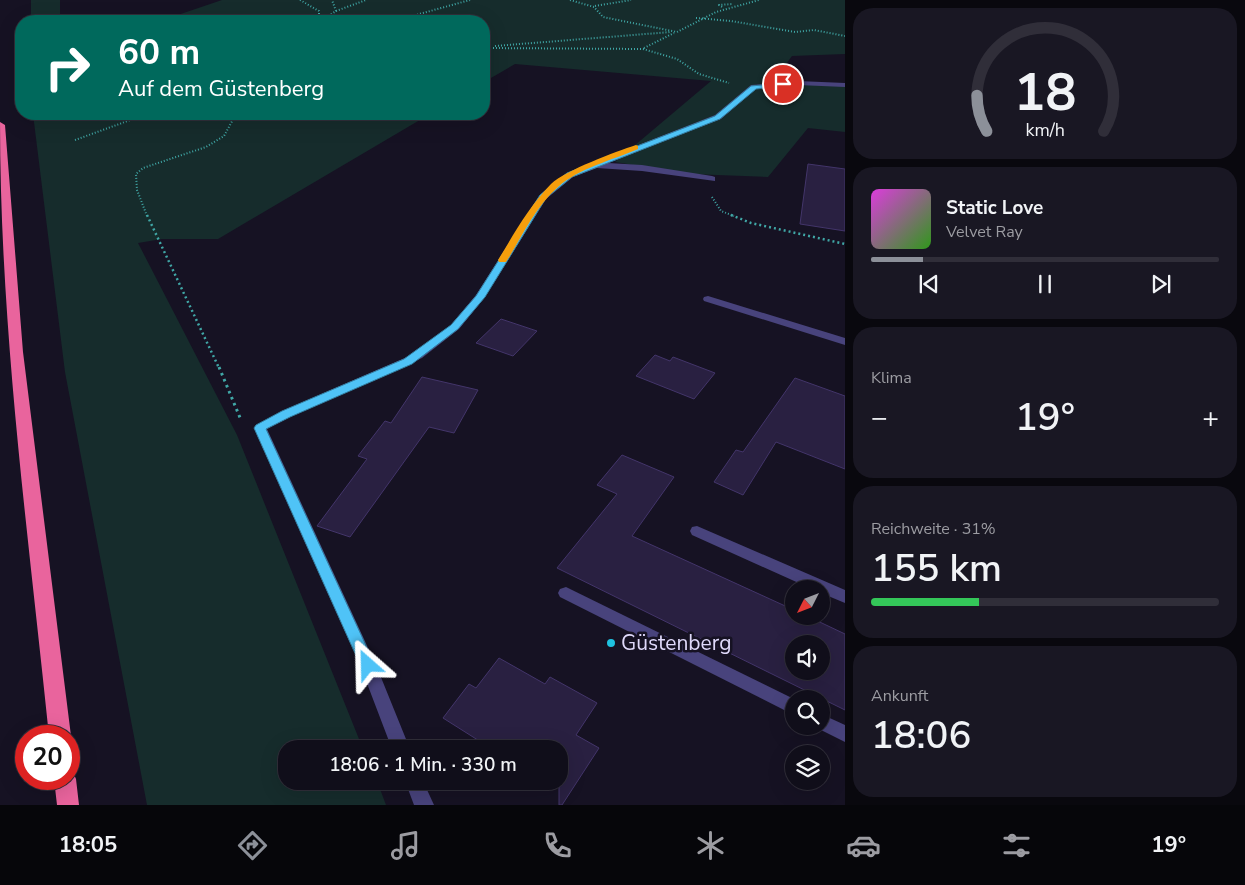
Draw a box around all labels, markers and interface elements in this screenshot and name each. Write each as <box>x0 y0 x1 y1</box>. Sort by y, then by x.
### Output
text: 60 m <box>118 29 200 76</box>
icon: right <box>35 35 100 100</box>
text: 18 <box>1014 57 1076 128</box>
pin <box>762 63 804 105</box>
icon: arrive <box>769 70 797 98</box>
text: Auf dem Güstenberg <box>118 74 324 104</box>
text: km/h <box>1025 118 1065 142</box>
text: Static Love <box>946 195 1043 221</box>
text: Velvet Ray <box>946 221 1023 243</box>
icon: previous <box>915 270 943 298</box>
icon: pause <box>1031 270 1059 298</box>
icon: next <box>1147 270 1175 298</box>
text: Klima <box>871 367 912 389</box>
text: 19° <box>1015 392 1075 443</box>
text: − <box>871 399 888 437</box>
text: + <box>1202 399 1219 437</box>
text: Reichweite · 31% <box>871 518 996 540</box>
text: 155 km <box>871 543 1002 594</box>
north arrow <box>785 580 830 625</box>
map controls <box>785 580 830 790</box>
place label: Güstenberg <box>621 629 731 657</box>
button: sound <box>785 635 830 680</box>
marker: Güstenberg <box>605 637 617 649</box>
position arrow <box>341 638 393 690</box>
text: Ankunft <box>871 685 928 707</box>
button: search <box>785 690 830 735</box>
text: 18:06 <box>871 710 971 761</box>
speed limit sign: 20 <box>15 725 80 790</box>
button: layers <box>785 745 830 790</box>
text: 18:06 · 1 Min. · 330 m <box>329 752 517 778</box>
icon: directions <box>235 828 270 863</box>
icon: music <box>388 828 423 863</box>
icon: phone <box>540 828 575 863</box>
icon: climate <box>693 828 728 863</box>
icon: car <box>846 828 881 863</box>
icon: filters <box>999 828 1034 863</box>
text: 18:05 <box>59 830 117 860</box>
text: 19° <box>1151 830 1186 860</box>

